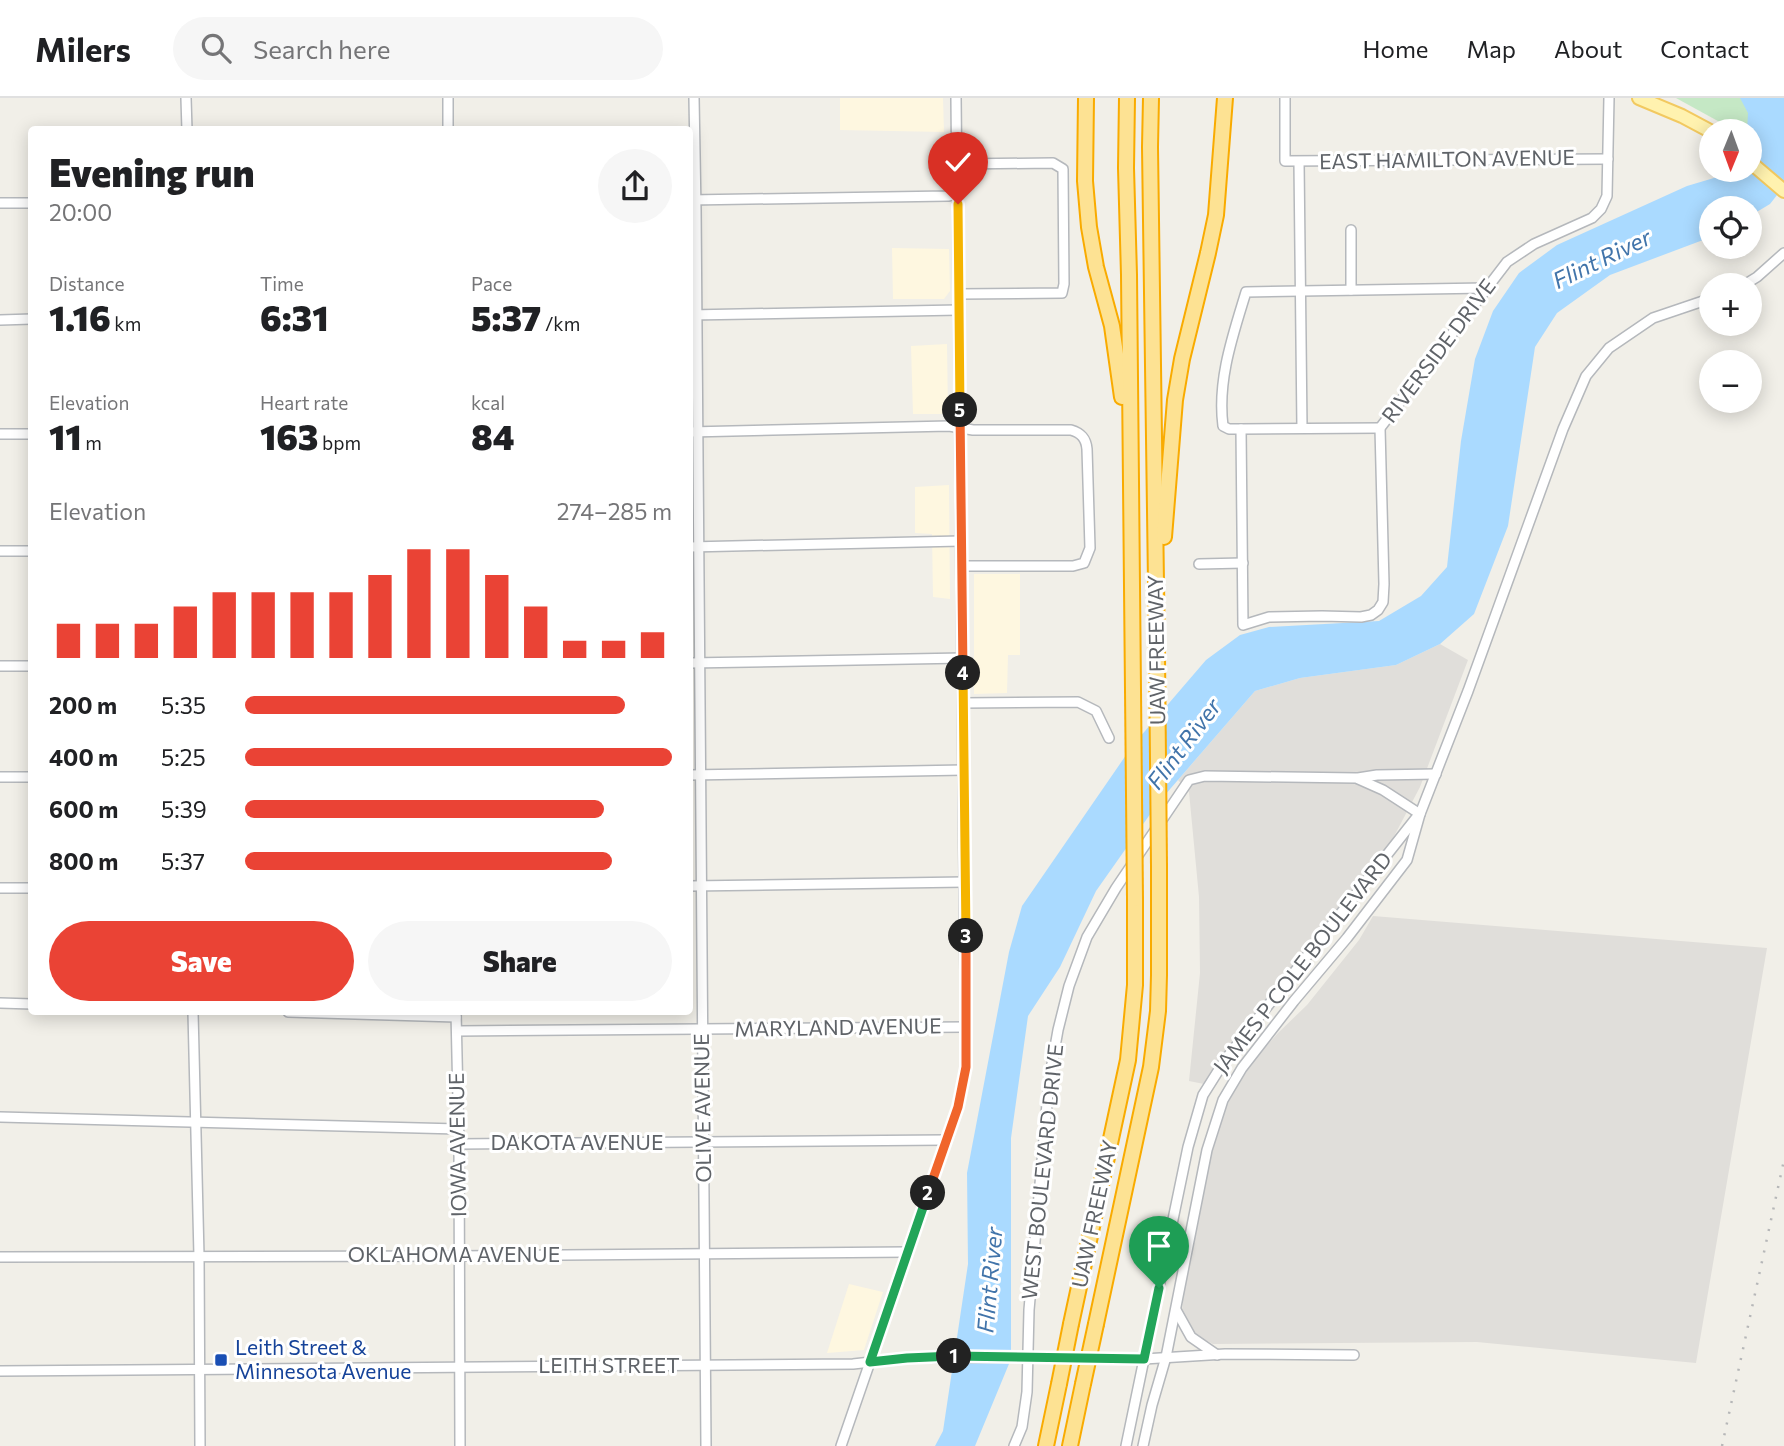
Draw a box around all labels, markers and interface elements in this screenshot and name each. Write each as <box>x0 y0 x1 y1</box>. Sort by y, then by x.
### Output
search box <box>173 17 663 80</box>
text: Milers <box>35 28 131 69</box>
icon: search <box>197 29 235 67</box>
text: Search here <box>253 33 390 64</box>
text: Home <box>1363 34 1429 63</box>
text: Map <box>1467 34 1516 63</box>
text: About <box>1554 34 1622 63</box>
text: Contact <box>1660 34 1749 63</box>
north arrow <box>1699 119 1762 182</box>
map controls <box>1699 119 1762 413</box>
pin <box>928 132 988 204</box>
icon: check <box>939 143 977 181</box>
street label: EAST HAMILTON AVENUE <box>1319 144 1575 173</box>
text: Evening run <box>49 148 255 195</box>
button: share <box>598 149 672 223</box>
button: locate <box>1699 196 1762 259</box>
text: 20:00 <box>49 198 112 226</box>
water label: Flint River <box>1548 222 1656 294</box>
text: Distance <box>49 272 125 295</box>
text: Time <box>260 272 304 295</box>
text: Pace <box>471 272 512 295</box>
street label: RIVERSIDE DRIVE <box>1376 273 1500 427</box>
button: + <box>1699 273 1762 336</box>
text: 1.16 <box>49 295 111 338</box>
text: 6:31 <box>260 295 329 338</box>
text: 5:37 <box>471 295 541 338</box>
text: km <box>111 312 141 335</box>
text: /km <box>541 312 580 335</box>
button: − <box>1699 350 1762 413</box>
text: Elevation <box>49 391 129 414</box>
text: Heart rate <box>260 391 348 414</box>
text: kcal <box>471 391 505 414</box>
pin: 5 <box>942 392 978 428</box>
text: 5 <box>954 398 965 421</box>
text: 11 <box>49 414 82 457</box>
text: 163 <box>260 414 318 457</box>
text: 84 <box>471 414 515 457</box>
text: m <box>82 431 102 454</box>
text: bpm <box>318 431 361 454</box>
text: Elevation <box>49 497 146 525</box>
text: 274–285 m <box>557 497 672 525</box>
street label: UAW FREEWAY <box>1142 574 1169 725</box>
pin: 4 <box>946 656 981 690</box>
text: 4 <box>957 661 968 684</box>
text: 200 m <box>49 691 117 719</box>
text: 5:35 <box>161 691 206 719</box>
water label: Flint River <box>1140 692 1227 794</box>
text: 400 m <box>49 743 118 771</box>
text: 5:25 <box>161 743 206 771</box>
text: 600 m <box>49 795 118 823</box>
text: 5:39 <box>161 795 207 823</box>
street label: JAMES P COLE BOULEVARD <box>1208 846 1396 1078</box>
text: 800 m <box>49 847 118 875</box>
text: 5:37 <box>161 847 205 875</box>
pin: 3 <box>948 918 984 954</box>
button: Save <box>49 921 354 1001</box>
button: Share <box>368 921 672 1001</box>
text: 3 <box>960 924 971 947</box>
street label: MARYLAND AVENUE <box>734 1012 942 1041</box>
street label: OLIVE AVENUE <box>688 1033 715 1183</box>
street label: WEST BOULEVARD DRIVE <box>1016 1043 1067 1301</box>
street label: IOWA AVENUE <box>443 1073 470 1217</box>
street label: DAKOTA AVENUE <box>491 1129 663 1154</box>
street label: UAW FREEWAY <box>1066 1137 1121 1290</box>
pin: 2 <box>911 1176 946 1210</box>
text: 2 <box>922 1181 933 1204</box>
pin <box>1129 1216 1189 1288</box>
water label: Flint River <box>970 1225 1008 1334</box>
icon: arrive <box>1140 1227 1178 1265</box>
street label: OKLAHOMA AVENUE <box>348 1241 560 1266</box>
place label: Leith Street & Minnesota Avenue <box>235 1334 411 1383</box>
pin: 1 <box>936 1338 972 1374</box>
text: 1 <box>949 1344 958 1367</box>
marker: Leith Street & Minnesota Avenue <box>213 1352 229 1368</box>
street label: LEITH STREET <box>538 1352 680 1377</box>

